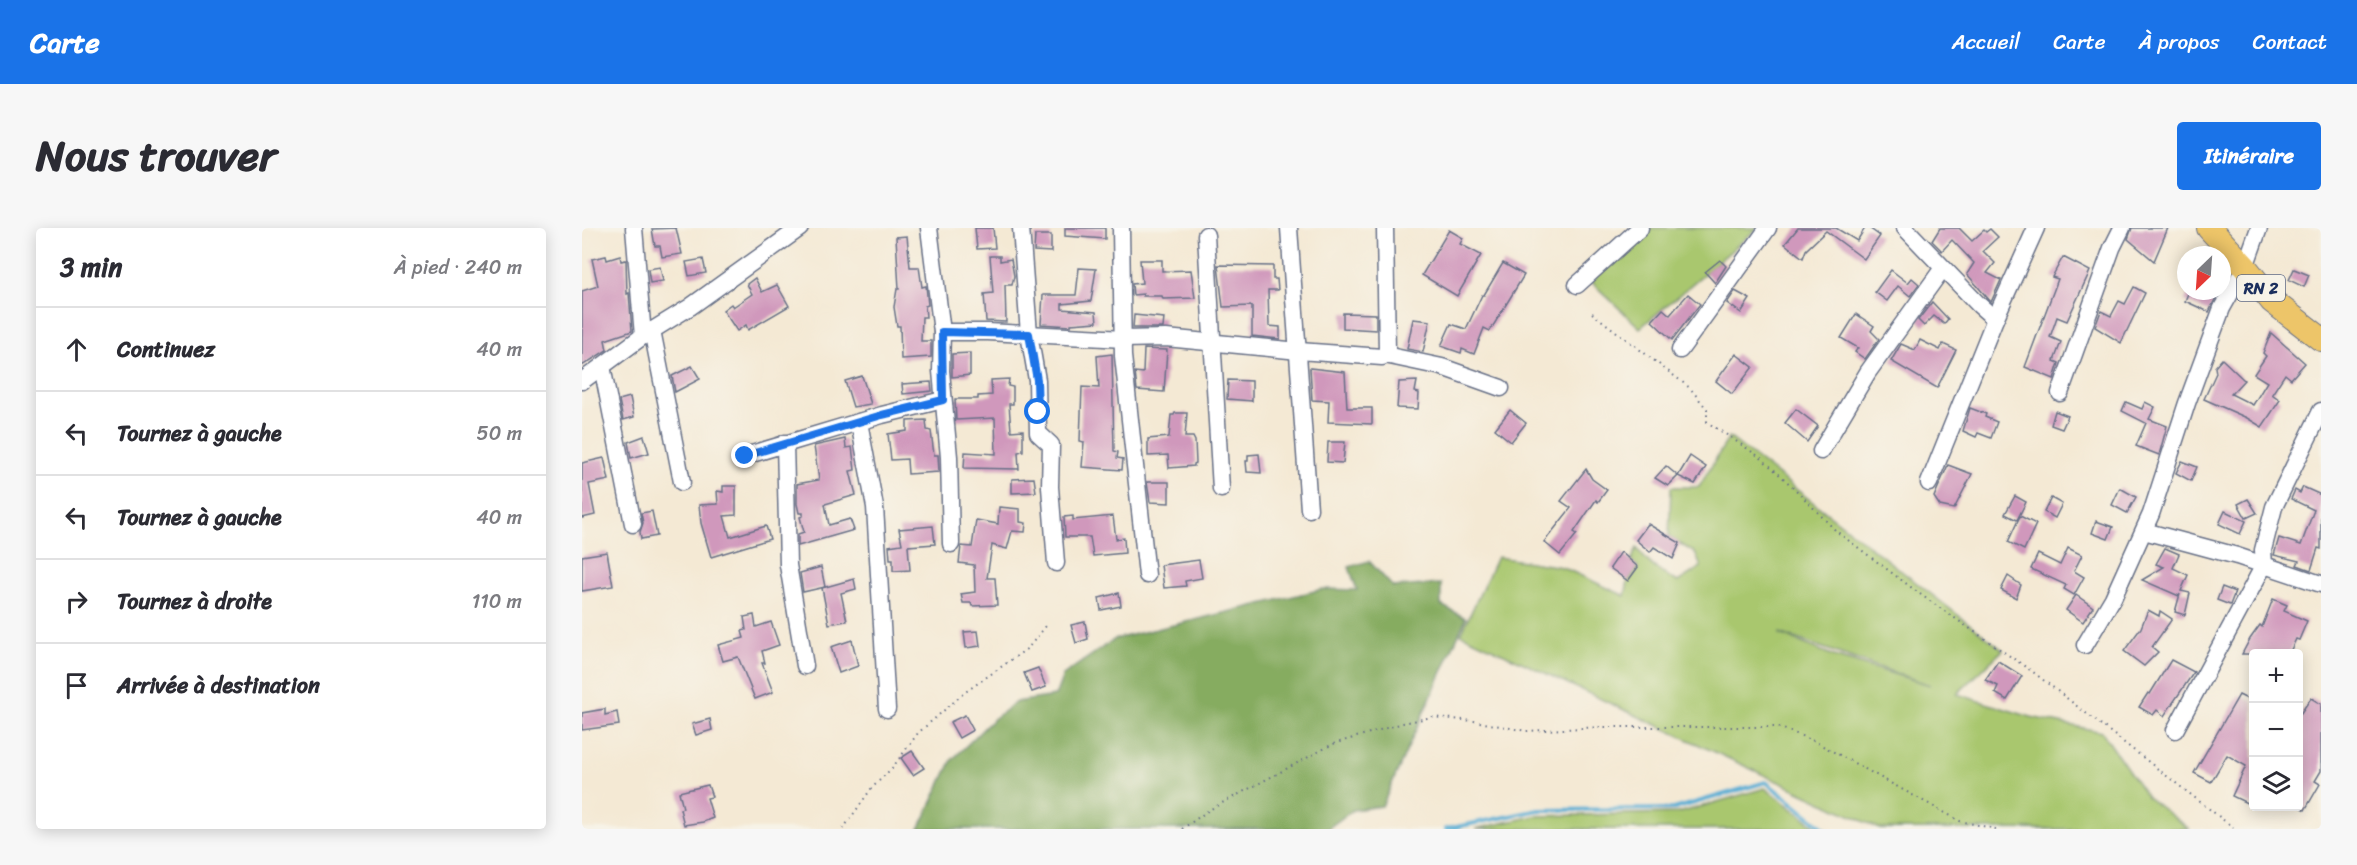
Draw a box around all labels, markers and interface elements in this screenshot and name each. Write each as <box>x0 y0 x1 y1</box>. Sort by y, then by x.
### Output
text: Carte <box>30 18 100 67</box>
text: Accueil <box>1952 23 2020 61</box>
text: Carte <box>2053 23 2106 61</box>
text: À propos <box>2139 23 2220 61</box>
text: Contact <box>2253 23 2327 61</box>
text: Nous trouver <box>36 119 276 193</box>
button: Itinéraire <box>2177 122 2321 190</box>
text: 3 min <box>60 244 122 290</box>
north arrow <box>2177 246 2231 300</box>
text: À pied · 240 m <box>394 250 522 285</box>
road number: RN 2 <box>2237 275 2285 301</box>
text: Continuez <box>117 330 215 369</box>
text: 40 m <box>476 332 522 367</box>
icon: ahead <box>60 333 93 366</box>
route start <box>1024 398 1050 424</box>
text: Tournez à gauche <box>117 414 282 453</box>
text: 50 m <box>477 416 522 451</box>
icon: left <box>60 417 93 450</box>
route end <box>731 442 757 468</box>
text: Tournez à gauche <box>117 498 282 537</box>
text: 40 m <box>476 500 522 535</box>
icon: left <box>60 501 93 534</box>
text: Tournez à droite <box>117 582 272 621</box>
text: 110 m <box>472 584 522 619</box>
icon: right <box>60 585 93 618</box>
map controls <box>2249 649 2303 811</box>
button: + <box>2249 649 2303 703</box>
text: Arrivée à destination <box>117 666 320 705</box>
icon: arrive <box>60 669 93 702</box>
button: − <box>2249 703 2303 757</box>
button: layers <box>2249 757 2303 811</box>

